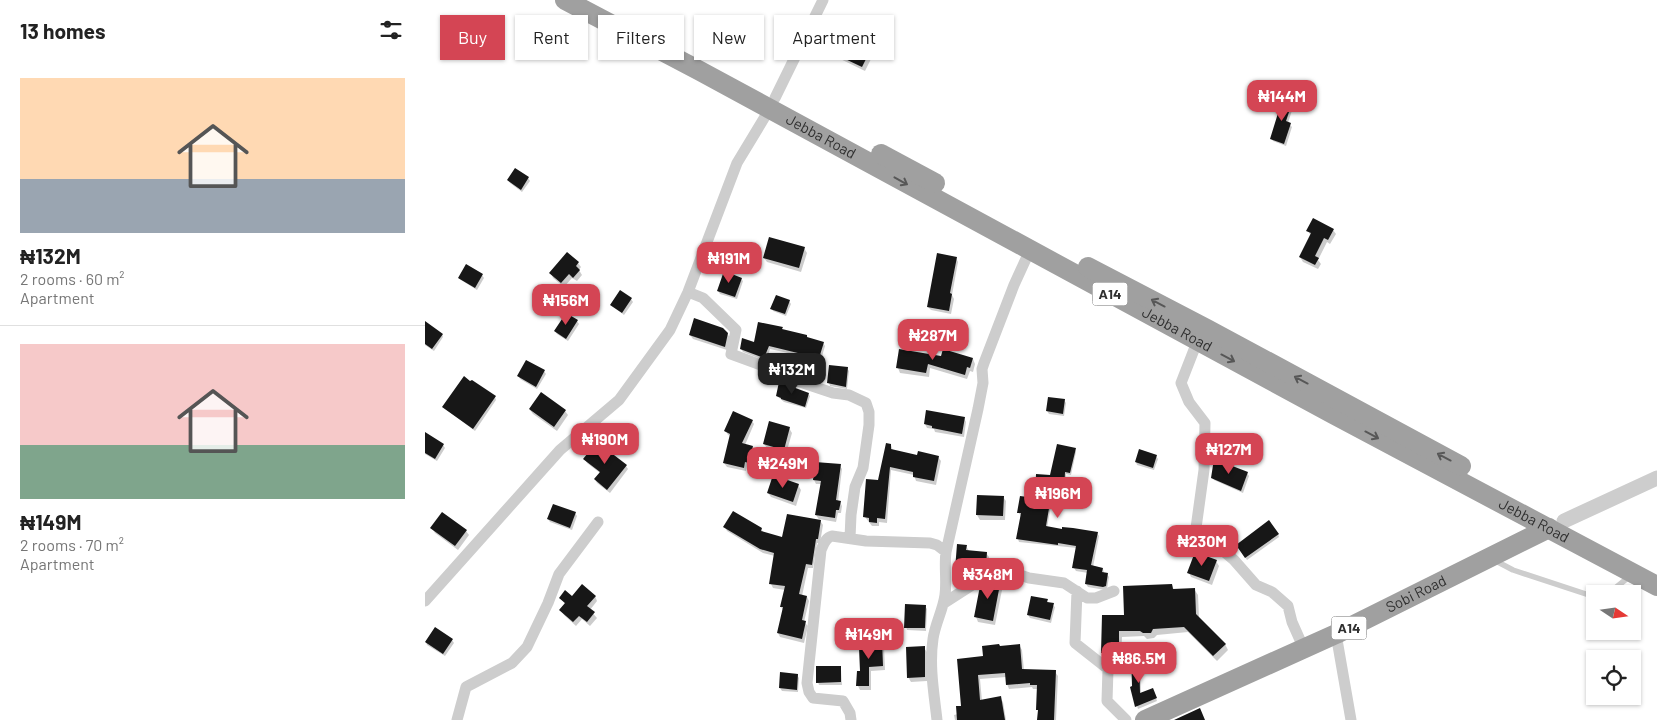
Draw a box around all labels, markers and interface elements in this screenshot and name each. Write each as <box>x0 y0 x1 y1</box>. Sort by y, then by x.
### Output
chip: Buy <box>440 15 505 60</box>
chip: Rent <box>515 15 588 60</box>
chip: Filters <box>598 15 684 60</box>
chip: New <box>694 15 764 60</box>
chip: Apartment <box>774 15 894 60</box>
icon: filters <box>377 16 405 44</box>
text: 13 homes <box>20 18 105 43</box>
pin: ₦144M <box>1247 80 1317 122</box>
text: ₦144M <box>1258 86 1306 105</box>
street label: Jebba Road <box>783 109 859 162</box>
icon: home <box>168 111 258 201</box>
one-way arrow <box>893 176 907 186</box>
pin: ₦191M <box>694 242 764 284</box>
text: ₦132M <box>20 243 81 268</box>
text: ₦191M <box>708 248 750 267</box>
text: 2 rooms · 60 m² <box>20 269 125 288</box>
road number: A14 <box>1093 282 1127 306</box>
pin: ₦156M <box>531 284 601 326</box>
text: Apartment <box>20 288 95 307</box>
text: ₦156M <box>543 290 589 309</box>
one-way arrow <box>1151 298 1166 307</box>
street label: Jebba Road <box>1139 302 1216 355</box>
pin: ₦287M <box>898 318 968 361</box>
text: ₦287M <box>909 325 957 344</box>
pin: ₦132M <box>757 352 827 395</box>
one-way arrow <box>1220 354 1235 363</box>
text: ₦132M <box>769 359 815 378</box>
one-way arrow <box>1294 375 1309 385</box>
icon: home <box>168 376 258 466</box>
pin: ₦190M <box>570 422 640 465</box>
text: ₦190M <box>582 429 628 448</box>
one-way arrow <box>1364 430 1379 440</box>
pin: ₦127M <box>1194 432 1264 475</box>
text: ₦127M <box>1206 439 1252 458</box>
pin: ₦249M <box>748 446 818 489</box>
one-way arrow <box>1437 452 1452 462</box>
text: ₦249M <box>758 453 808 472</box>
pin: ₦196M <box>1023 476 1093 519</box>
text: ₦196M <box>1035 483 1081 502</box>
street label: Jebba Road <box>1496 494 1573 546</box>
text: ₦149M <box>20 509 81 534</box>
pin: ₦230M <box>1167 524 1237 567</box>
text: ₦230M <box>1177 531 1227 550</box>
text: 2 rooms · 70 m² <box>20 535 124 554</box>
text: Apartment <box>20 554 95 573</box>
pin: ₦348M <box>953 558 1023 600</box>
text: ₦348M <box>963 564 1013 583</box>
street label: Sobi Road <box>1383 571 1449 616</box>
north arrow <box>1586 585 1641 640</box>
map controls <box>1586 585 1641 705</box>
road number: A14 <box>1331 616 1367 640</box>
pin: ₦149M <box>834 618 904 660</box>
text: ₦149M <box>846 624 892 643</box>
pin: ₦86.5M <box>1098 642 1180 684</box>
text: ₦86.5M <box>1112 648 1166 667</box>
button: locate <box>1586 650 1641 705</box>

